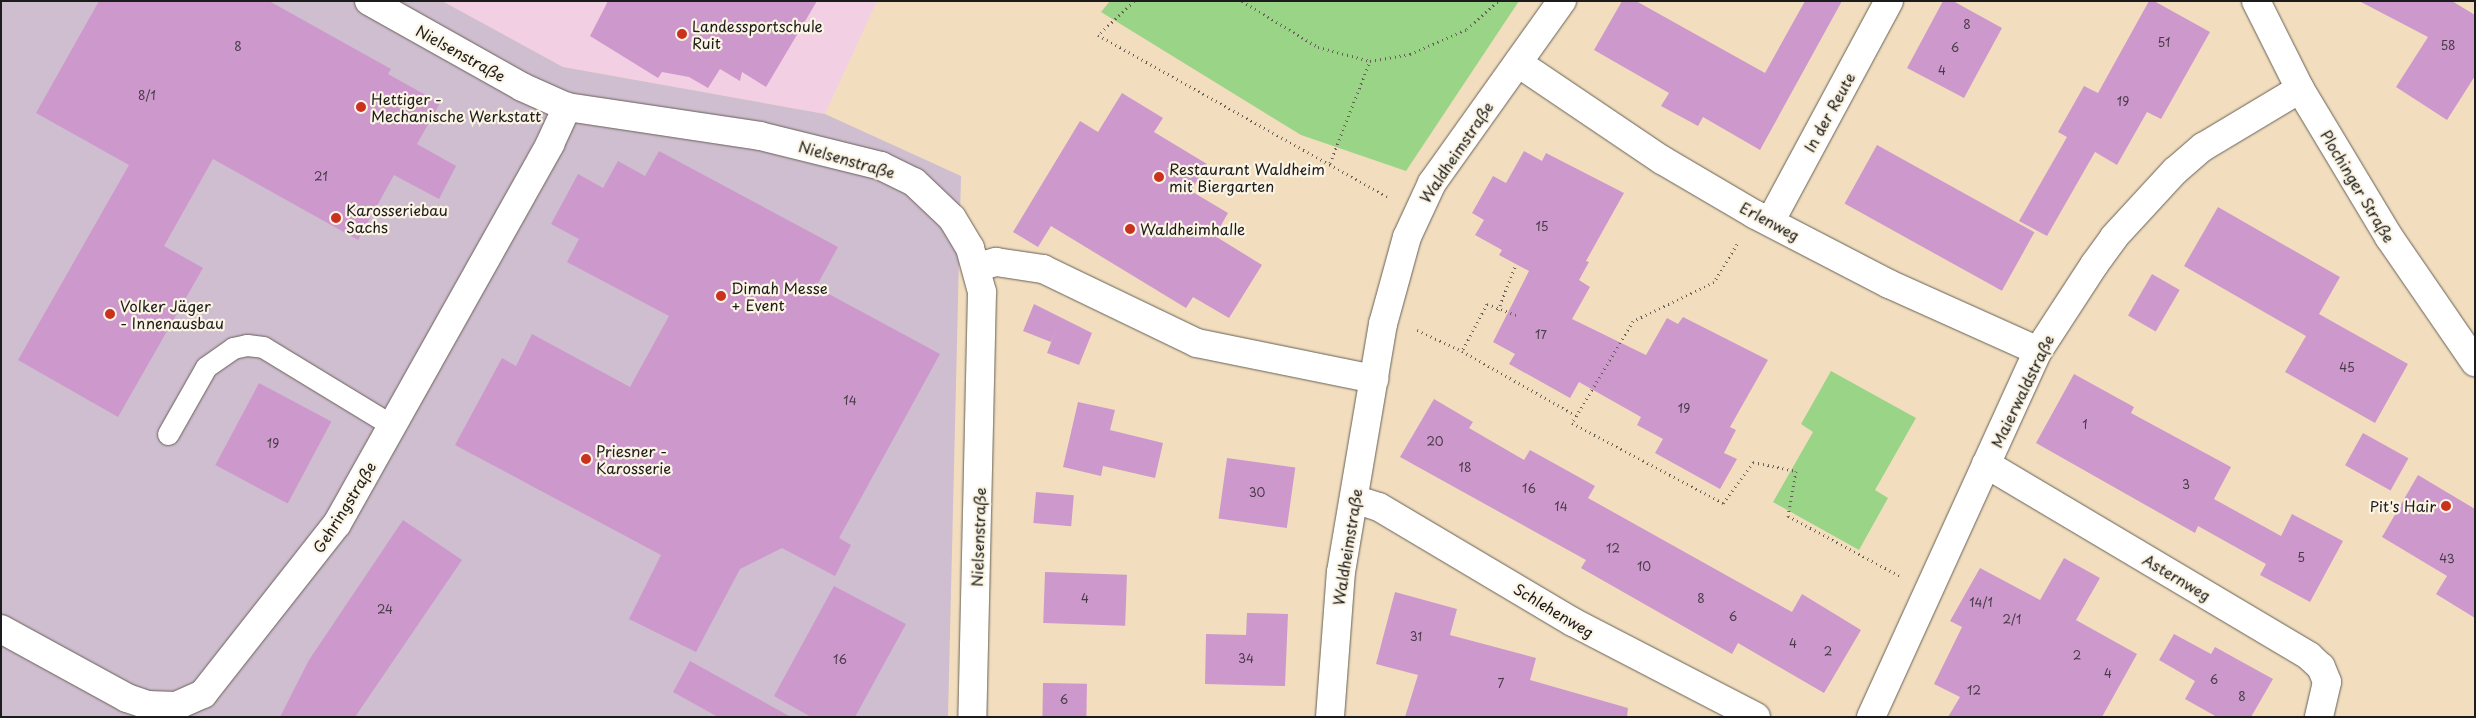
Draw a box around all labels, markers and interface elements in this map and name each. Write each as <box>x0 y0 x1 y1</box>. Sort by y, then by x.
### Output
place label: Landessportschule Ruit <box>692 16 823 51</box>
house number: 8 <box>1963 18 1971 32</box>
street label: Nielsenstraße <box>413 21 509 85</box>
marker: Landessportschule Ruit <box>676 28 688 40</box>
house number: 51 <box>2158 36 2170 50</box>
house number: 58 <box>2440 39 2456 53</box>
house number: 8 <box>234 40 242 54</box>
house number: 6 <box>1951 41 1959 55</box>
house number: 4 <box>1938 64 1946 78</box>
street label: In der Reute <box>1800 69 1858 155</box>
house number: 8/1 <box>138 89 156 103</box>
place label: Hettiger - Mechanische Werkstatt <box>371 89 540 124</box>
house number: 19 <box>2117 95 2129 109</box>
street label: Waldheimstraße <box>1416 98 1496 206</box>
marker: Hettiger - Mechanische Werkstatt <box>355 101 367 113</box>
street label: Plochinger Straße <box>2317 126 2399 246</box>
street label: Nielsenstraße <box>797 137 897 181</box>
place label: Restaurant Waldheim mit Biergarten <box>1169 159 1325 194</box>
house number: 21 <box>314 170 328 184</box>
marker: Restaurant Waldheim mit Biergarten <box>1153 171 1165 183</box>
street label: Erlenweg <box>1737 198 1803 244</box>
place label: Karosseriebau Sachs <box>346 200 448 235</box>
marker: Karosseriebau Sachs <box>330 212 342 224</box>
place label: Waldheimhalle <box>1140 220 1245 238</box>
house number: 15 <box>1535 220 1549 234</box>
marker: Waldheimhalle <box>1124 223 1136 235</box>
place label: Dimah Messe + Event <box>731 278 828 313</box>
marker: Dimah Messe + Event <box>715 290 727 302</box>
place label: Volker Jäger - Innenausbau <box>120 296 224 331</box>
marker: Volker Jäger - Innenausbau <box>104 308 116 320</box>
house number: 17 <box>1535 328 1547 342</box>
street label: Maierwaldstraße <box>1987 332 2057 450</box>
house number: 45 <box>2339 361 2355 375</box>
house number: 14 <box>843 394 857 408</box>
house number: 19 <box>1678 402 1690 416</box>
house number: 1 <box>2082 418 2088 432</box>
house number: 20 <box>1426 435 1444 449</box>
house number: 19 <box>267 437 279 451</box>
place label: Priesner - Karosserie <box>596 441 671 476</box>
marker: Priesner - Karosserie <box>580 453 592 465</box>
street label: Gehringstraße <box>309 458 379 556</box>
house number: 18 <box>1459 461 1471 475</box>
house number: 3 <box>2182 478 2190 492</box>
house number: 16 <box>1522 482 1536 496</box>
house number: 30 <box>1249 486 1265 500</box>
street label: Nielsenstraße <box>967 487 989 587</box>
street label: Waldheimstraße <box>1329 487 1365 607</box>
place label: Pit's Hair <box>2369 497 2436 515</box>
house number: 14 <box>1554 500 1568 514</box>
marker: Pit's Hair <box>2440 500 2452 512</box>
house number: 12 <box>1606 542 1620 556</box>
street label: Asternweg <box>2140 550 2214 604</box>
house number: 5 <box>2297 551 2305 565</box>
house number: 43 <box>2439 552 2455 566</box>
house number: 10 <box>1637 560 1651 574</box>
street label: Schlehenweg <box>1511 579 1597 641</box>
house number: 4 <box>1081 592 1089 606</box>
house number: 8 <box>1697 592 1705 606</box>
house number: 14/1 <box>1969 596 1993 610</box>
house number: 24 <box>377 603 393 617</box>
house number: 6 <box>1729 610 1737 624</box>
house number: 2/1 <box>2003 613 2021 627</box>
house number: 31 <box>1410 630 1422 644</box>
house number: 4 <box>1789 637 1797 651</box>
house number: 2 <box>1824 645 1832 659</box>
house number: 2 <box>2073 649 2081 663</box>
house number: 34 <box>1238 652 1254 666</box>
house number: 16 <box>833 653 847 667</box>
house number: 4 <box>2104 667 2112 681</box>
house number: 6 <box>2210 673 2218 687</box>
house number: 7 <box>1498 677 1504 691</box>
house number: 12 <box>1967 684 1981 698</box>
house number: 8 <box>2238 690 2246 704</box>
house number: 6 <box>1060 693 1068 707</box>

